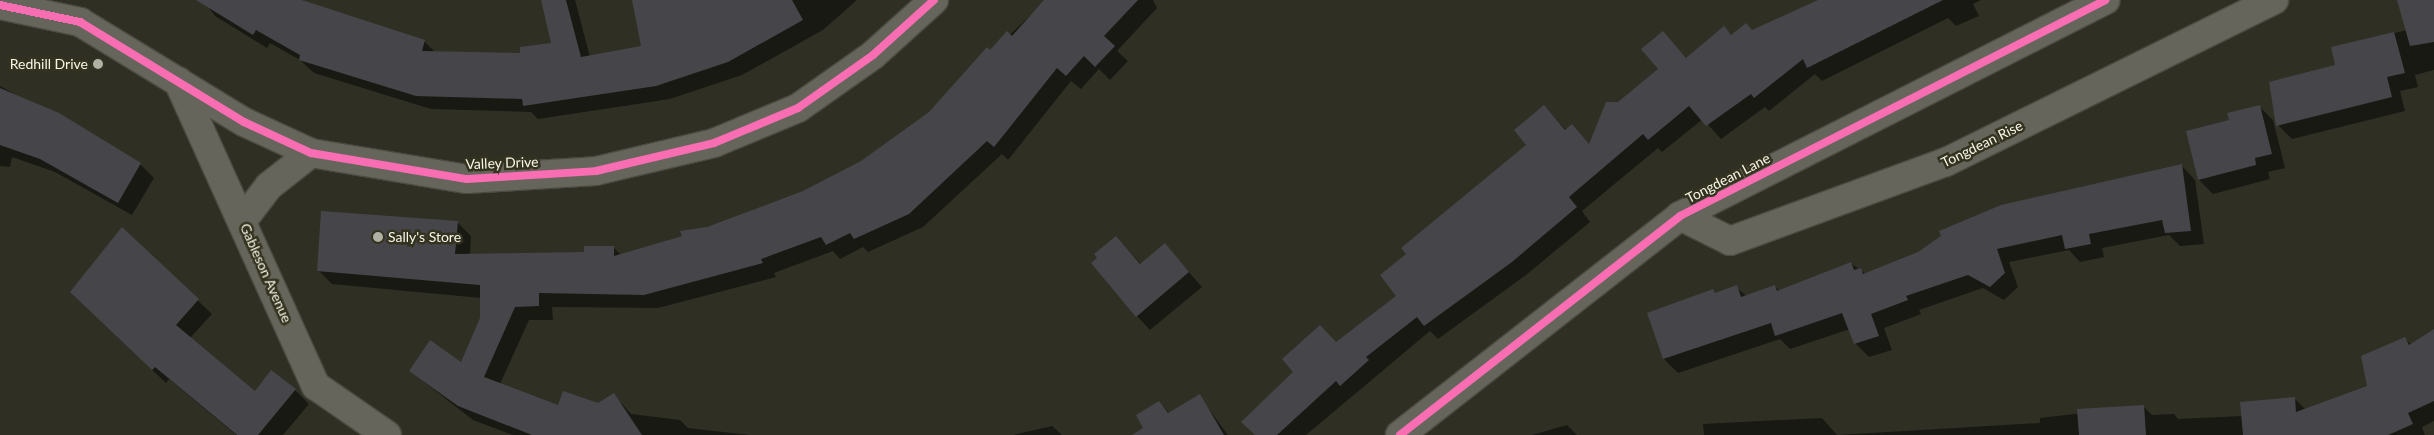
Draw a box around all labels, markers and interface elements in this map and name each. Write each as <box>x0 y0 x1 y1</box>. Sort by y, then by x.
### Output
place label: Redhill Drive <box>10 56 88 72</box>
marker: Redhill Drive <box>92 58 104 70</box>
street label: Tongdean Rise <box>1939 117 2025 171</box>
street label: Tongdean Lane <box>1683 150 1773 206</box>
street label: Valley Drive <box>465 153 539 173</box>
street label: Gableson Avenue <box>236 221 296 325</box>
place label: Sally's Store <box>388 229 461 245</box>
marker: Sally's Store <box>372 231 384 243</box>

